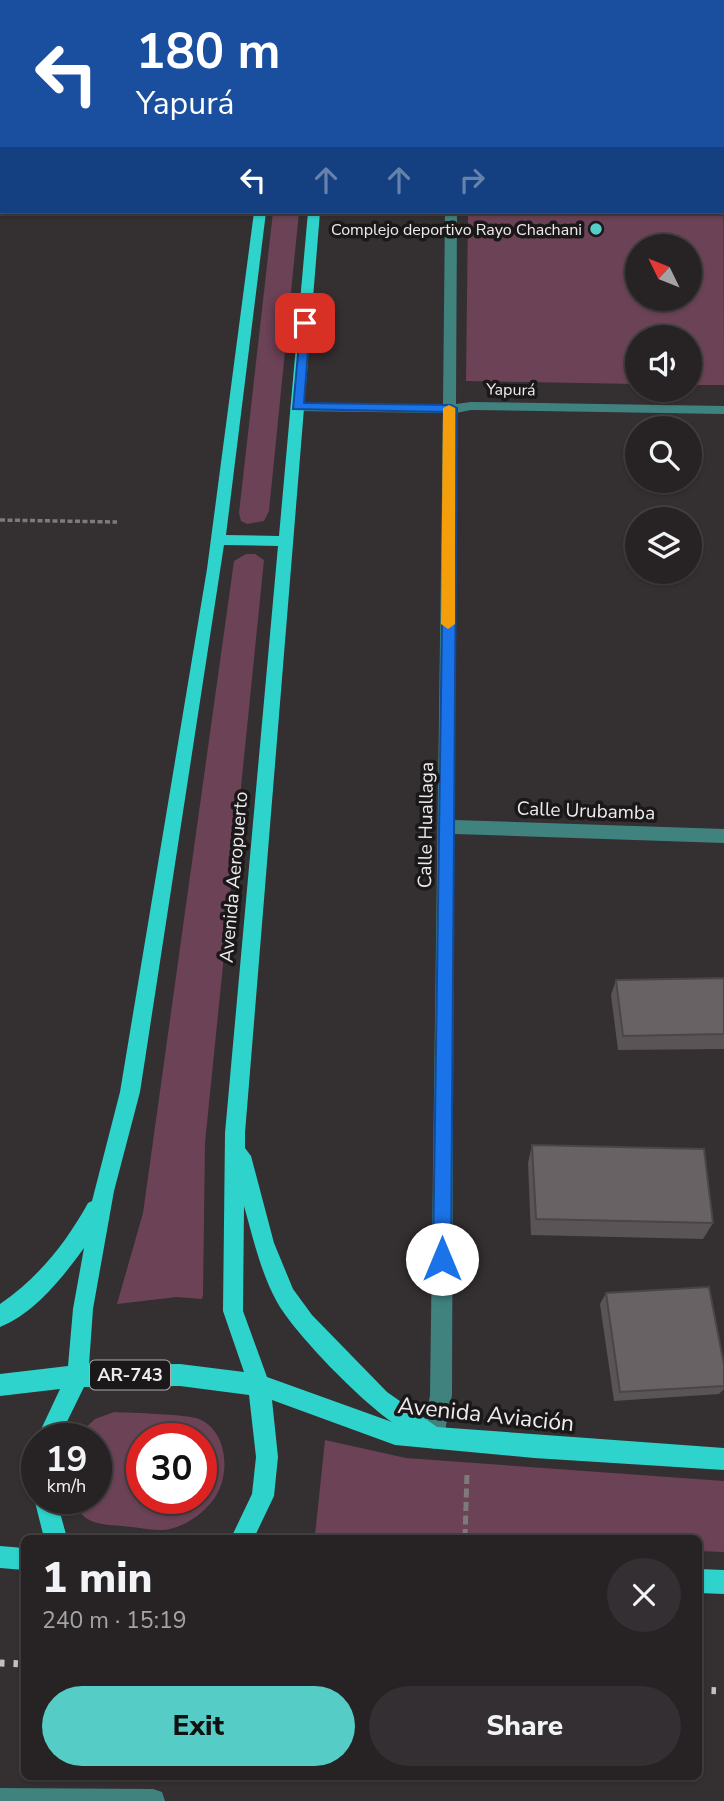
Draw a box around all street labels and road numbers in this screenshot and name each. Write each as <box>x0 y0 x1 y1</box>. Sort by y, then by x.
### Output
street label: Yapurá <box>485 379 536 401</box>
street label: Calle Huallaga <box>412 762 440 888</box>
street label: Avenida Aeropuerto <box>214 790 254 964</box>
street label: Calle Urubamba <box>516 796 656 826</box>
road number: AR-743 <box>90 1360 170 1390</box>
street label: Avenida Aviación <box>396 1390 576 1439</box>

